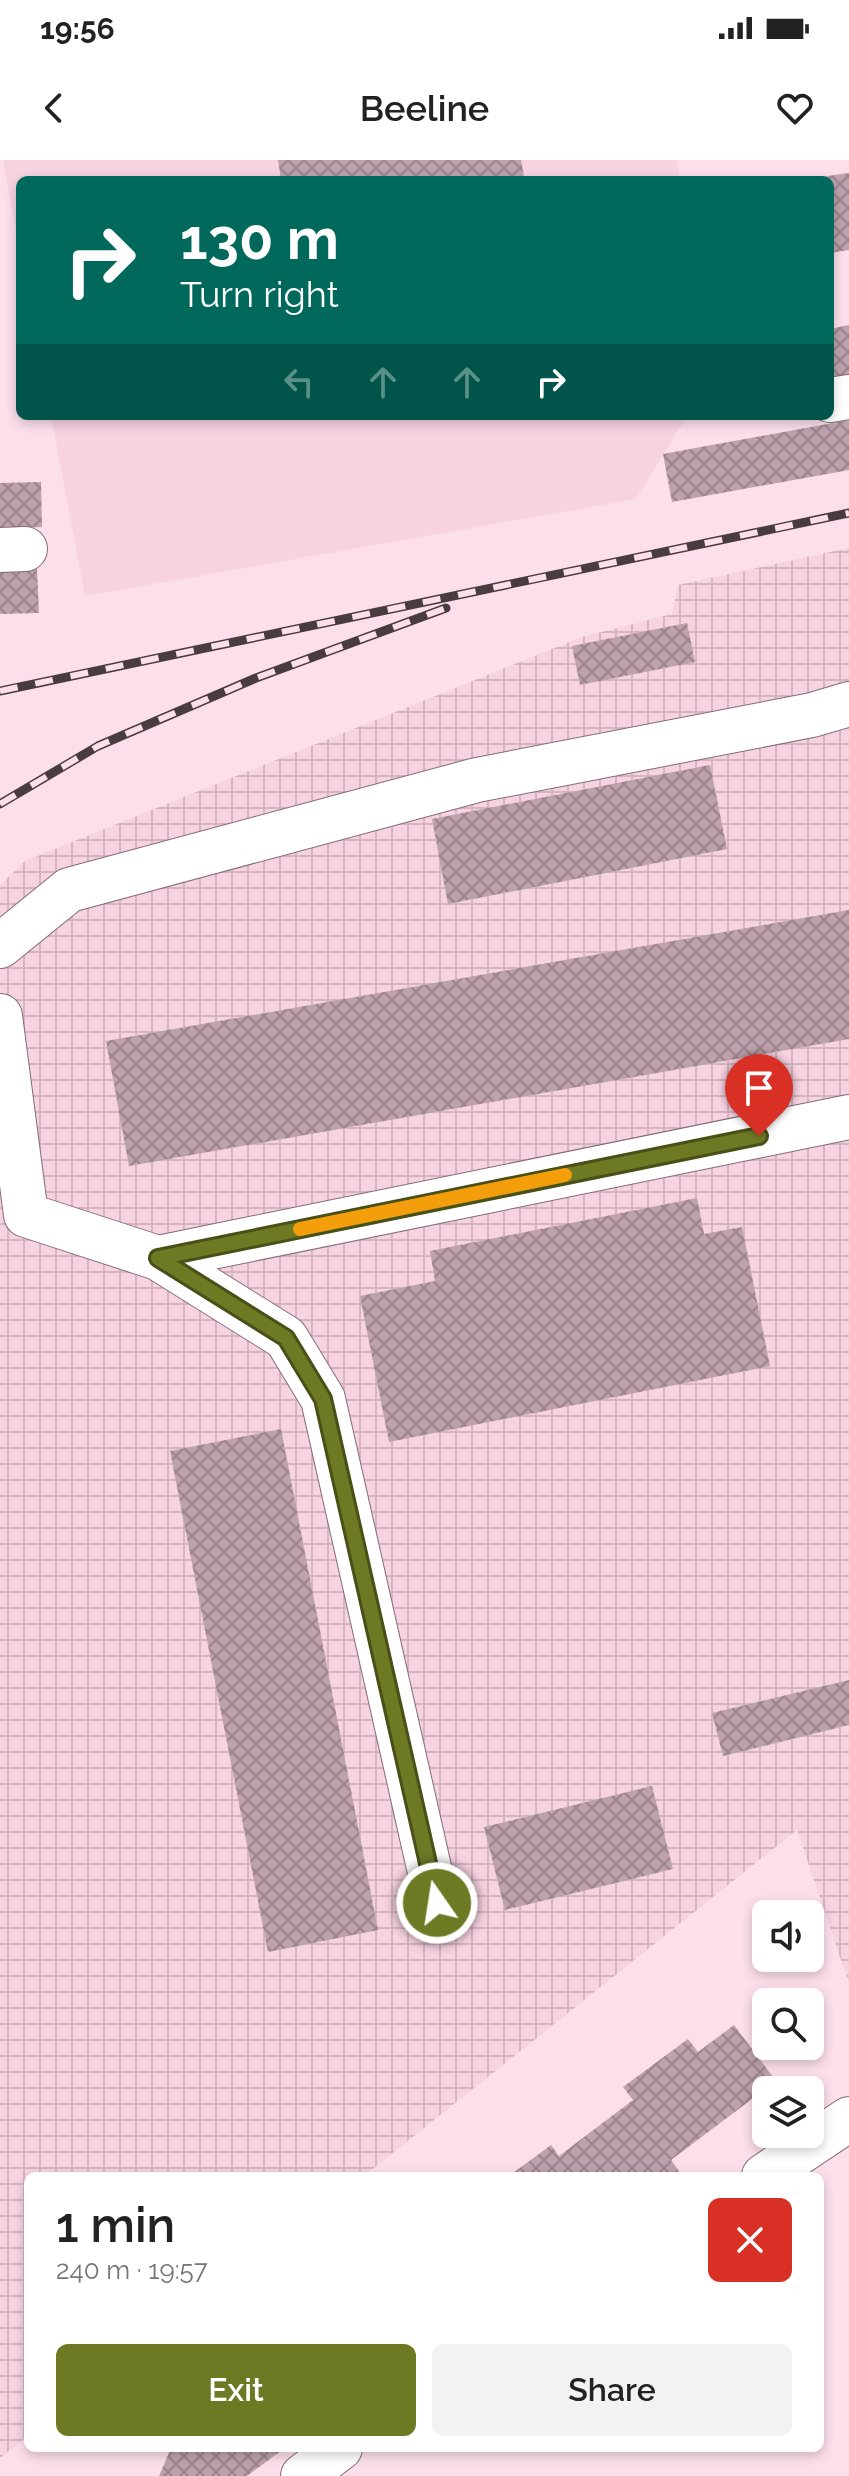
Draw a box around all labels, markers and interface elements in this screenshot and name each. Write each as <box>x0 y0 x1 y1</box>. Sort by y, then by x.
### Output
text: 19:56 <box>40 11 115 46</box>
icon: back <box>32 86 76 130</box>
icon: heart <box>773 86 817 130</box>
text: Beeline <box>360 87 489 129</box>
text: 130 m <box>180 206 339 272</box>
icon: right <box>48 208 152 312</box>
text: Turn right <box>180 273 339 315</box>
icon: left <box>277 360 321 404</box>
icon: ahead <box>361 360 405 404</box>
icon: ahead <box>445 360 489 404</box>
icon: right <box>529 360 573 404</box>
pin <box>725 1054 793 1136</box>
icon: arrive <box>737 1066 781 1110</box>
position arrow <box>395 1861 479 1945</box>
map controls <box>752 1900 824 2148</box>
button: sound <box>752 1900 824 1972</box>
button: search <box>752 1988 824 2060</box>
button: layers <box>752 2076 824 2148</box>
text: 1 min <box>56 2197 175 2253</box>
button: close <box>708 2198 792 2282</box>
text: 240 m · 19:57 <box>56 2255 208 2285</box>
button: Exit <box>56 2344 416 2436</box>
button: Share <box>432 2344 792 2436</box>

